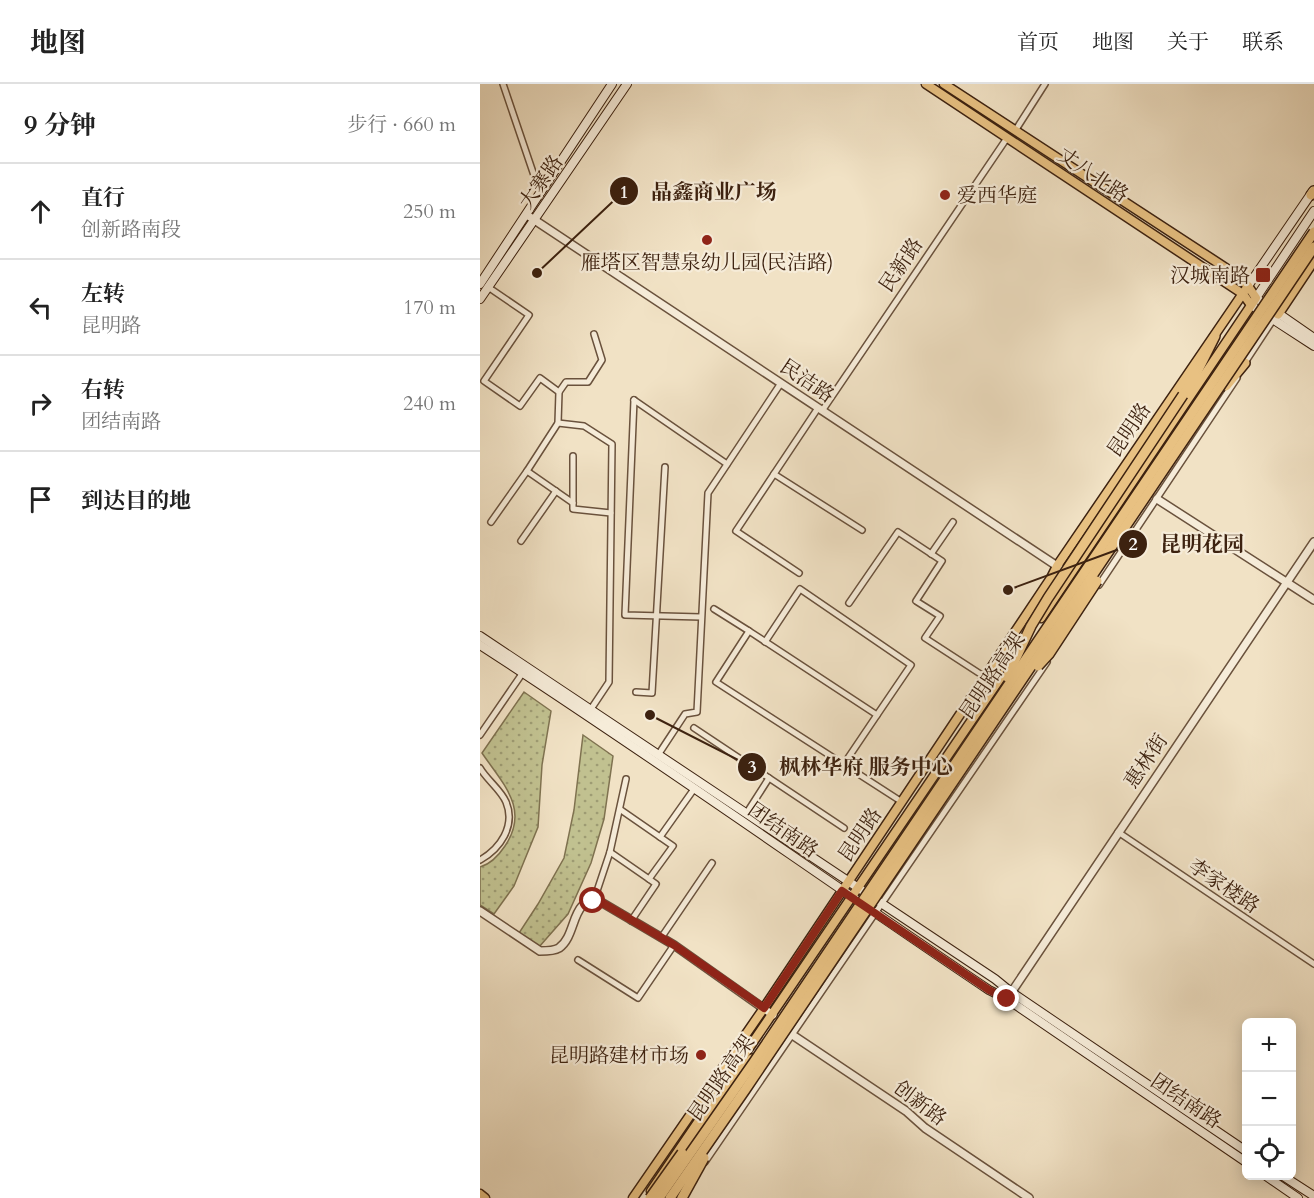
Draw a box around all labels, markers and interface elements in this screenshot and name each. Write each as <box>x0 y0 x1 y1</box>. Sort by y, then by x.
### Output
text: 地图 <box>30 24 86 62</box>
text: 首页 <box>1017 28 1059 57</box>
text: 地图 <box>1092 28 1134 57</box>
text: 关于 <box>1167 28 1209 57</box>
text: 联系 <box>1242 28 1284 57</box>
text: 9 分钟 <box>24 108 96 143</box>
text: 步行 · 660 m <box>347 111 456 138</box>
street label: 丈八北路 <box>1052 141 1134 209</box>
street label: 大寨路 <box>513 150 569 214</box>
callout: 晶鑫商业广场 <box>609 172 789 211</box>
text: 晶鑫商业广场 <box>651 178 777 207</box>
text: 1 <box>619 180 629 205</box>
place label: 爱西华庭 <box>957 182 1037 209</box>
text: 直行 <box>81 183 125 213</box>
marker: 爱西华庭 <box>938 188 952 202</box>
icon: ahead <box>24 195 57 228</box>
text: 250 m <box>403 198 456 225</box>
text: 创新路南段 <box>81 216 181 243</box>
marker: 雁塔区智慧泉幼儿园(民洁路) <box>700 233 714 247</box>
street label: 民新路 <box>873 233 929 297</box>
place label: 雁塔区智慧泉幼儿园(民洁路) <box>581 249 833 276</box>
place label: 汉城南路 <box>1170 262 1250 289</box>
marker: 汉城南路 <box>1254 266 1272 284</box>
text: 左转 <box>81 279 125 309</box>
icon: left <box>24 291 57 324</box>
text: 170 m <box>403 294 456 321</box>
text: 昆明路 <box>81 312 141 339</box>
street label: 民洁路 <box>775 353 839 409</box>
text: 右转 <box>81 375 125 405</box>
icon: right <box>24 387 57 420</box>
text: 240 m <box>403 390 456 417</box>
street label: 昆明路 <box>1101 398 1157 462</box>
text: 团结南路 <box>81 408 161 435</box>
icon: arrive <box>24 483 57 516</box>
text: 到达目的地 <box>81 486 191 516</box>
callout: 昆明花园 <box>1118 525 1256 564</box>
text: 昆明花园 <box>1160 530 1244 559</box>
text: 2 <box>1128 532 1138 557</box>
street label: 昆明路高架 <box>953 627 1031 725</box>
street label: 惠林街 <box>1118 729 1174 793</box>
callout: 枫林华府 服务中心 <box>737 747 965 786</box>
text: 枫林华府 服务中心 <box>779 753 953 782</box>
text: 3 <box>747 755 757 780</box>
street label: 团结南路 <box>742 796 824 864</box>
street label: 昆明路 <box>832 803 888 867</box>
street label: 李家楼路 <box>1183 852 1265 920</box>
route start <box>579 887 605 913</box>
route end <box>993 985 1019 1011</box>
map controls <box>1242 1018 1296 1180</box>
button: + <box>1242 1018 1296 1072</box>
street label: 昆明路高架 <box>681 1029 761 1127</box>
place label: 昆明路建材市场 <box>549 1042 689 1069</box>
marker: 昆明路建材市场 <box>694 1048 708 1062</box>
street label: 团结南路 <box>1145 1067 1227 1135</box>
button: − <box>1242 1072 1296 1126</box>
street label: 创新路 <box>888 1074 952 1132</box>
button: locate <box>1242 1126 1296 1180</box>

